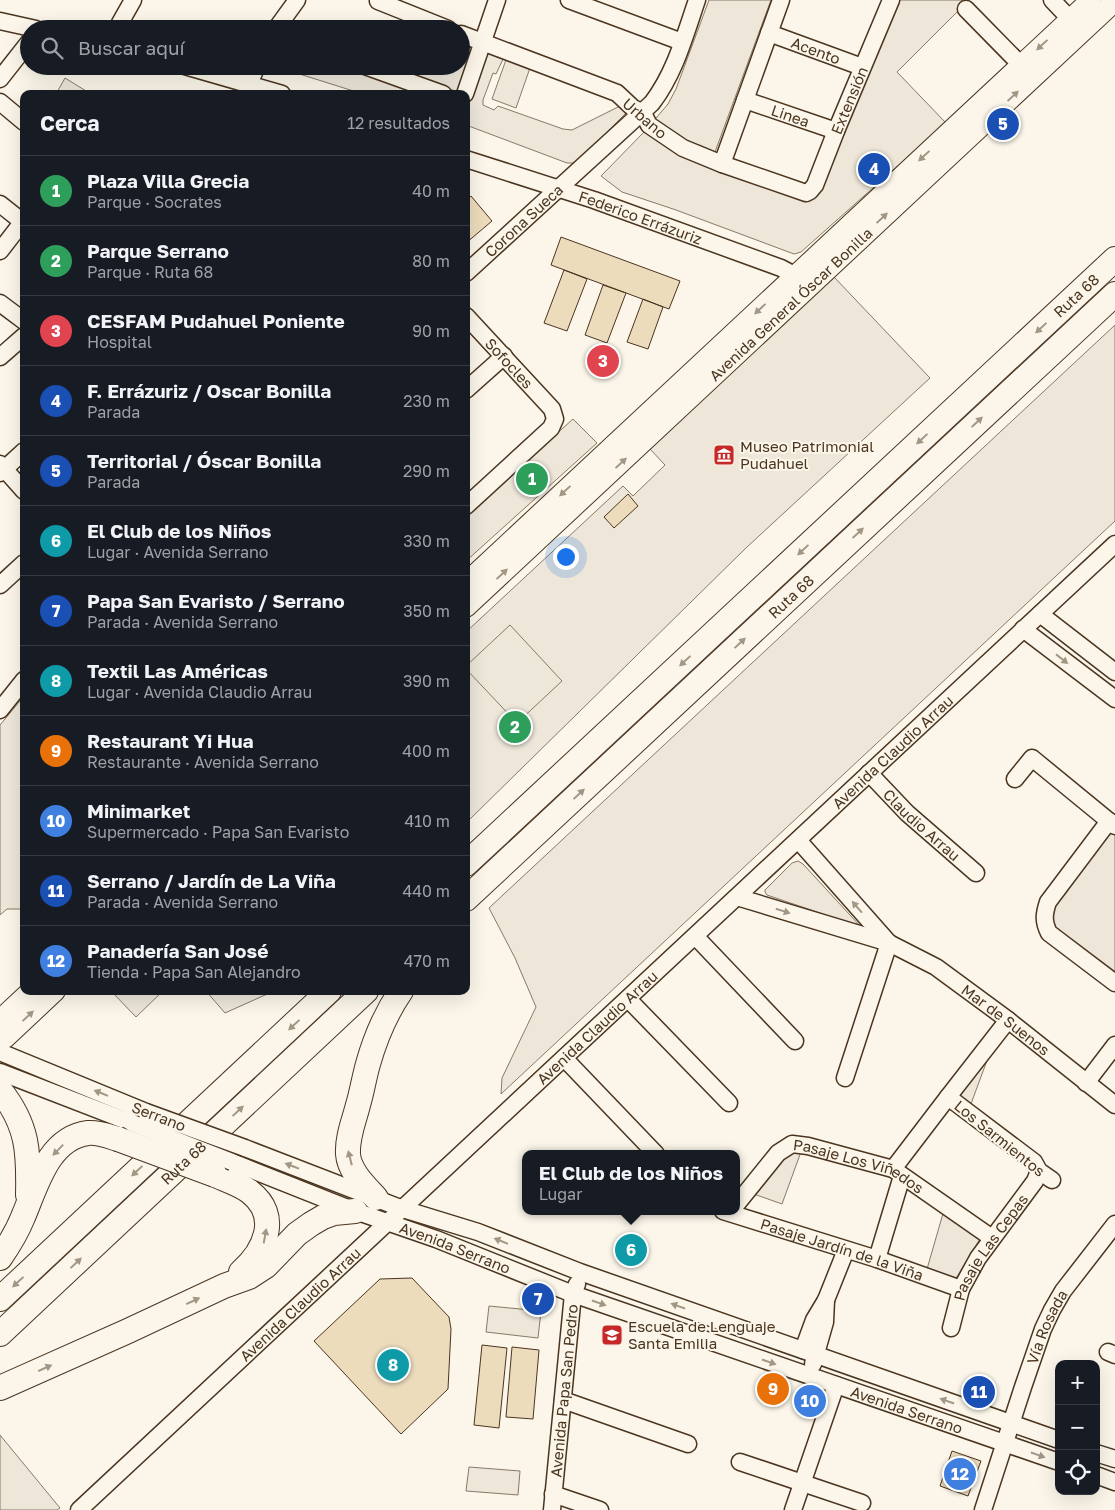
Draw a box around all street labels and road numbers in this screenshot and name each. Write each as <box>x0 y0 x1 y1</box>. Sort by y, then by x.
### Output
street label: Acento <box>789 33 843 67</box>
street label: Extensión <box>827 64 871 137</box>
street label: Urbano <box>619 94 671 142</box>
street label: Linea <box>769 101 812 130</box>
street label: Corona Sueca <box>481 180 566 261</box>
street label: Federico Errázuriz <box>577 187 705 248</box>
street label: Avenida General Óscar Bonilla <box>705 224 876 384</box>
street label: Ruta 68 <box>1050 270 1102 321</box>
street label: Sofocles <box>482 334 537 392</box>
street label: Ruta 68 <box>764 571 817 622</box>
street label: Avenida Claudio Arrau <box>828 691 956 812</box>
street label: Claudio Arrau <box>880 785 964 864</box>
street label: Avenida Claudio Arrau <box>533 967 661 1088</box>
street label: Mar de Suenos <box>958 980 1054 1059</box>
street label: Los Sarmientos <box>951 1096 1049 1180</box>
street label: Serrano <box>129 1097 189 1135</box>
street label: Pasaje Los Viñedos <box>792 1135 927 1197</box>
street label: Ruta 68 <box>157 1137 210 1188</box>
street label: Pasaje Las Cepas <box>949 1190 1031 1302</box>
street label: Pasaje Jardín de la Viña <box>758 1214 926 1284</box>
street label: Avenida Serrano <box>397 1218 513 1277</box>
street label: Avenida Claudio Arrau <box>236 1243 364 1365</box>
street label: Vía Rosada <box>1023 1286 1071 1366</box>
street label: Avenida Papa San Pedro <box>546 1303 581 1478</box>
street label: Avenida Serrano <box>848 1382 965 1437</box>

